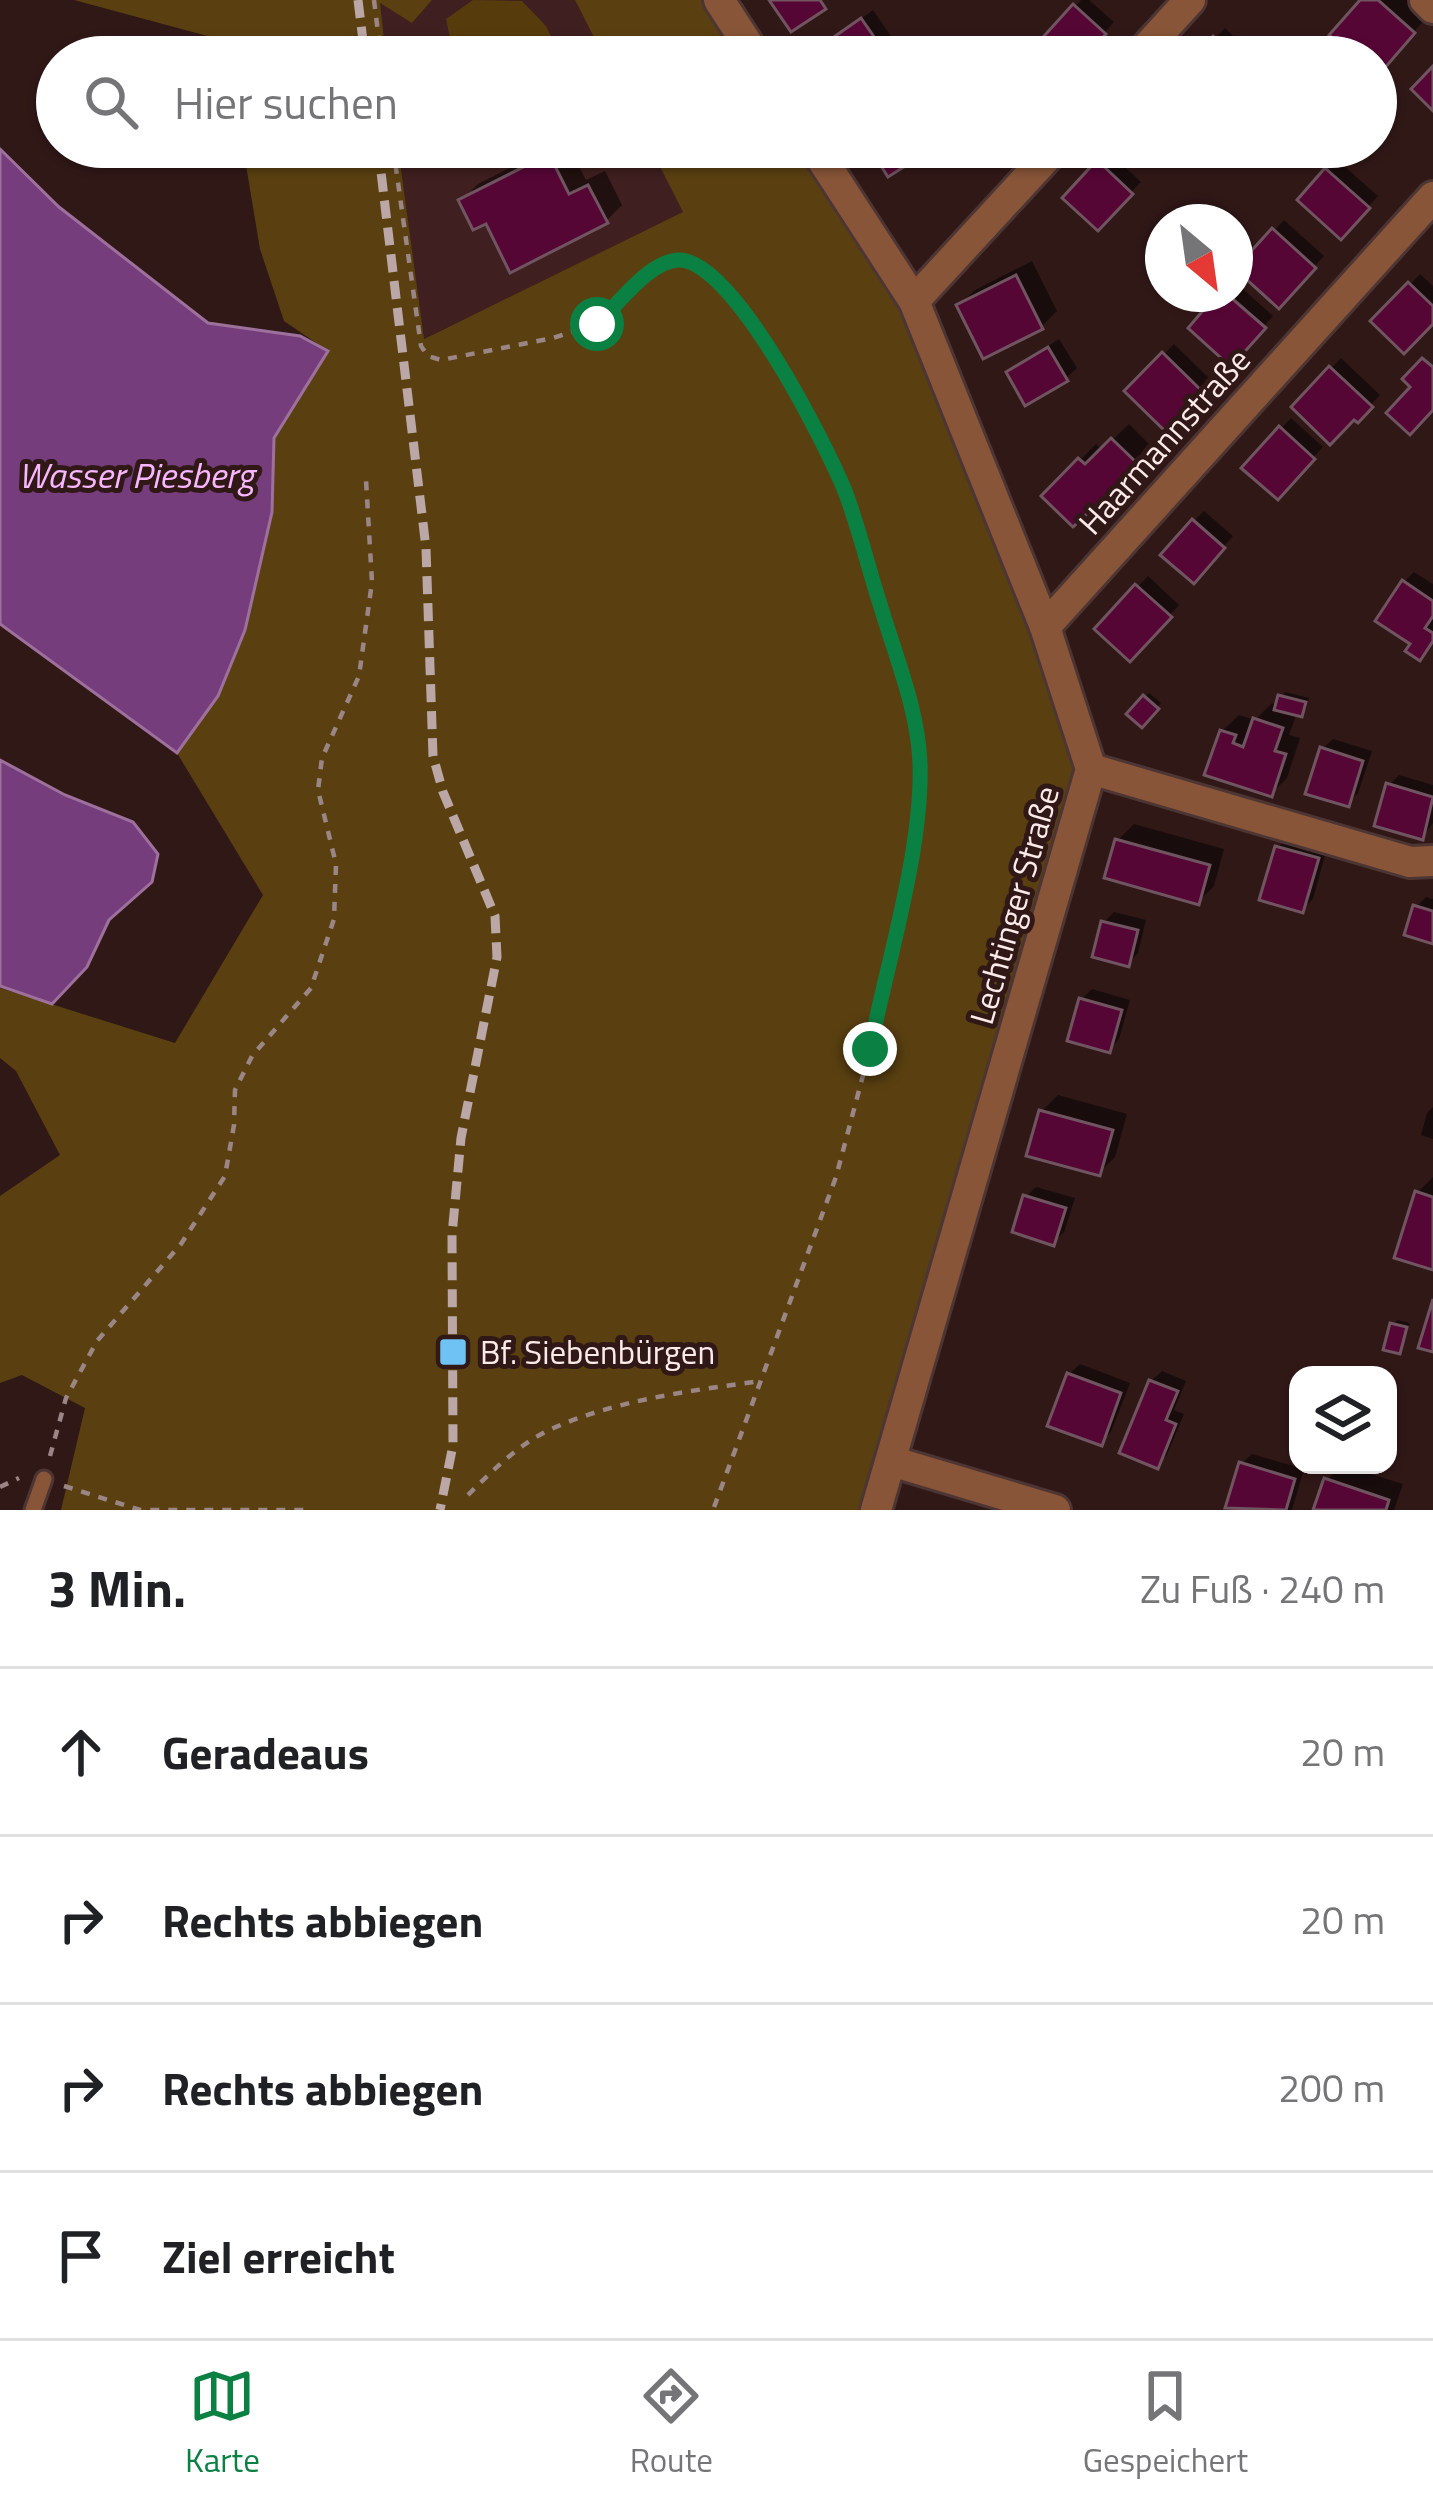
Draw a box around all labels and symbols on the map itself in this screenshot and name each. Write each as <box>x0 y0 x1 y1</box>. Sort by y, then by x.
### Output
north arrow <box>1145 204 1253 312</box>
route start <box>570 297 624 351</box>
street label: Haarmannstraße <box>1066 336 1262 546</box>
water label: Wasser Piesberg <box>18 447 258 502</box>
street label: Lechtinger Straße <box>956 780 1072 1030</box>
route end <box>843 1022 897 1076</box>
place label: Bf. Siebenbürgen <box>480 1327 715 1377</box>
marker: Bf. Siebenbürgen <box>437 1336 469 1368</box>

